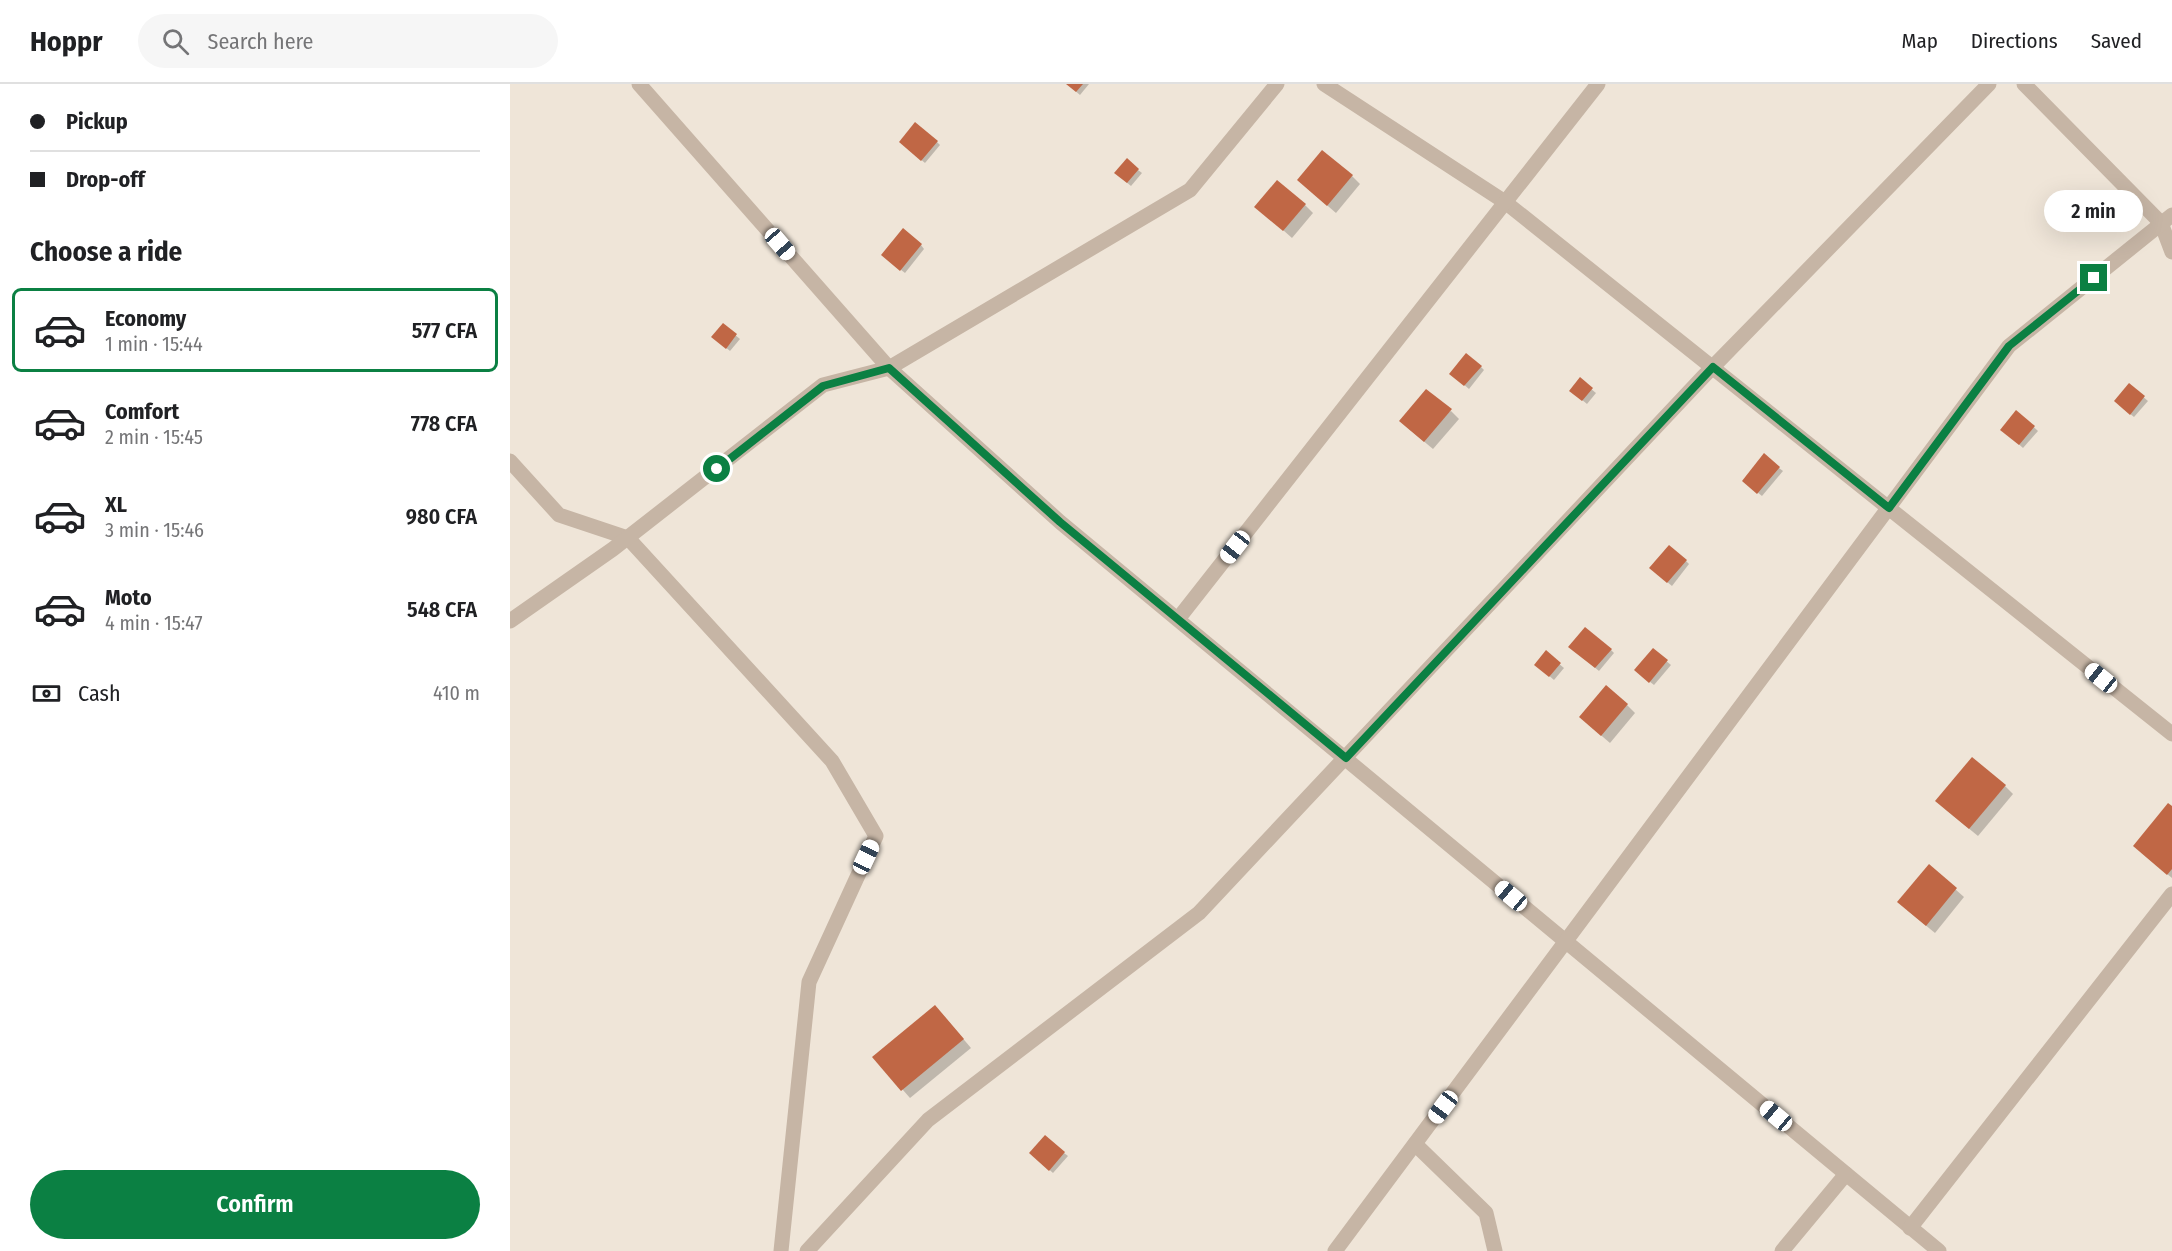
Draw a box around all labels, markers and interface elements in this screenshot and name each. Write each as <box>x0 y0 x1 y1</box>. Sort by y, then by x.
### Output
search box <box>138 14 558 68</box>
text: Hoppr <box>30 25 102 58</box>
icon: search <box>159 25 192 58</box>
text: Search here <box>207 28 313 55</box>
text: Map <box>1901 28 1938 54</box>
text: Directions <box>1971 28 2058 54</box>
text: Saved <box>2091 28 2142 54</box>
text: Pickup <box>66 108 128 135</box>
text: Drop-off <box>66 166 145 193</box>
callout: 2 min <box>2044 191 2144 233</box>
text: 2 min <box>2071 199 2116 223</box>
car <box>761 225 799 263</box>
text: Choose a ride <box>30 236 182 268</box>
route end <box>2080 264 2107 291</box>
icon: car <box>33 303 87 357</box>
text: Economy <box>105 305 186 332</box>
text: 577 CFA <box>412 317 477 344</box>
text: 1 min · 15:44 <box>105 332 203 356</box>
icon: car <box>33 396 87 450</box>
text: Comfort <box>105 398 179 425</box>
text: 778 CFA <box>411 410 477 437</box>
text: 2 min · 15:45 <box>105 425 203 449</box>
route start <box>703 455 730 482</box>
icon: car <box>33 489 87 543</box>
text: XL <box>105 491 127 518</box>
text: 980 CFA <box>406 503 477 530</box>
text: 3 min · 15:46 <box>105 518 204 542</box>
car <box>1217 527 1253 567</box>
icon: car <box>33 582 87 636</box>
text: Moto <box>105 584 152 611</box>
text: 548 CFA <box>407 596 477 623</box>
text: 4 min · 15:47 <box>105 611 203 635</box>
car <box>2081 660 2121 696</box>
icon: cash <box>30 677 63 710</box>
text: Cash <box>78 680 121 707</box>
text: 410 m <box>433 681 480 705</box>
car <box>850 837 882 877</box>
car <box>1491 878 1531 914</box>
car <box>1425 1087 1461 1127</box>
car <box>1756 1098 1796 1134</box>
button: Confirm <box>30 1170 480 1239</box>

